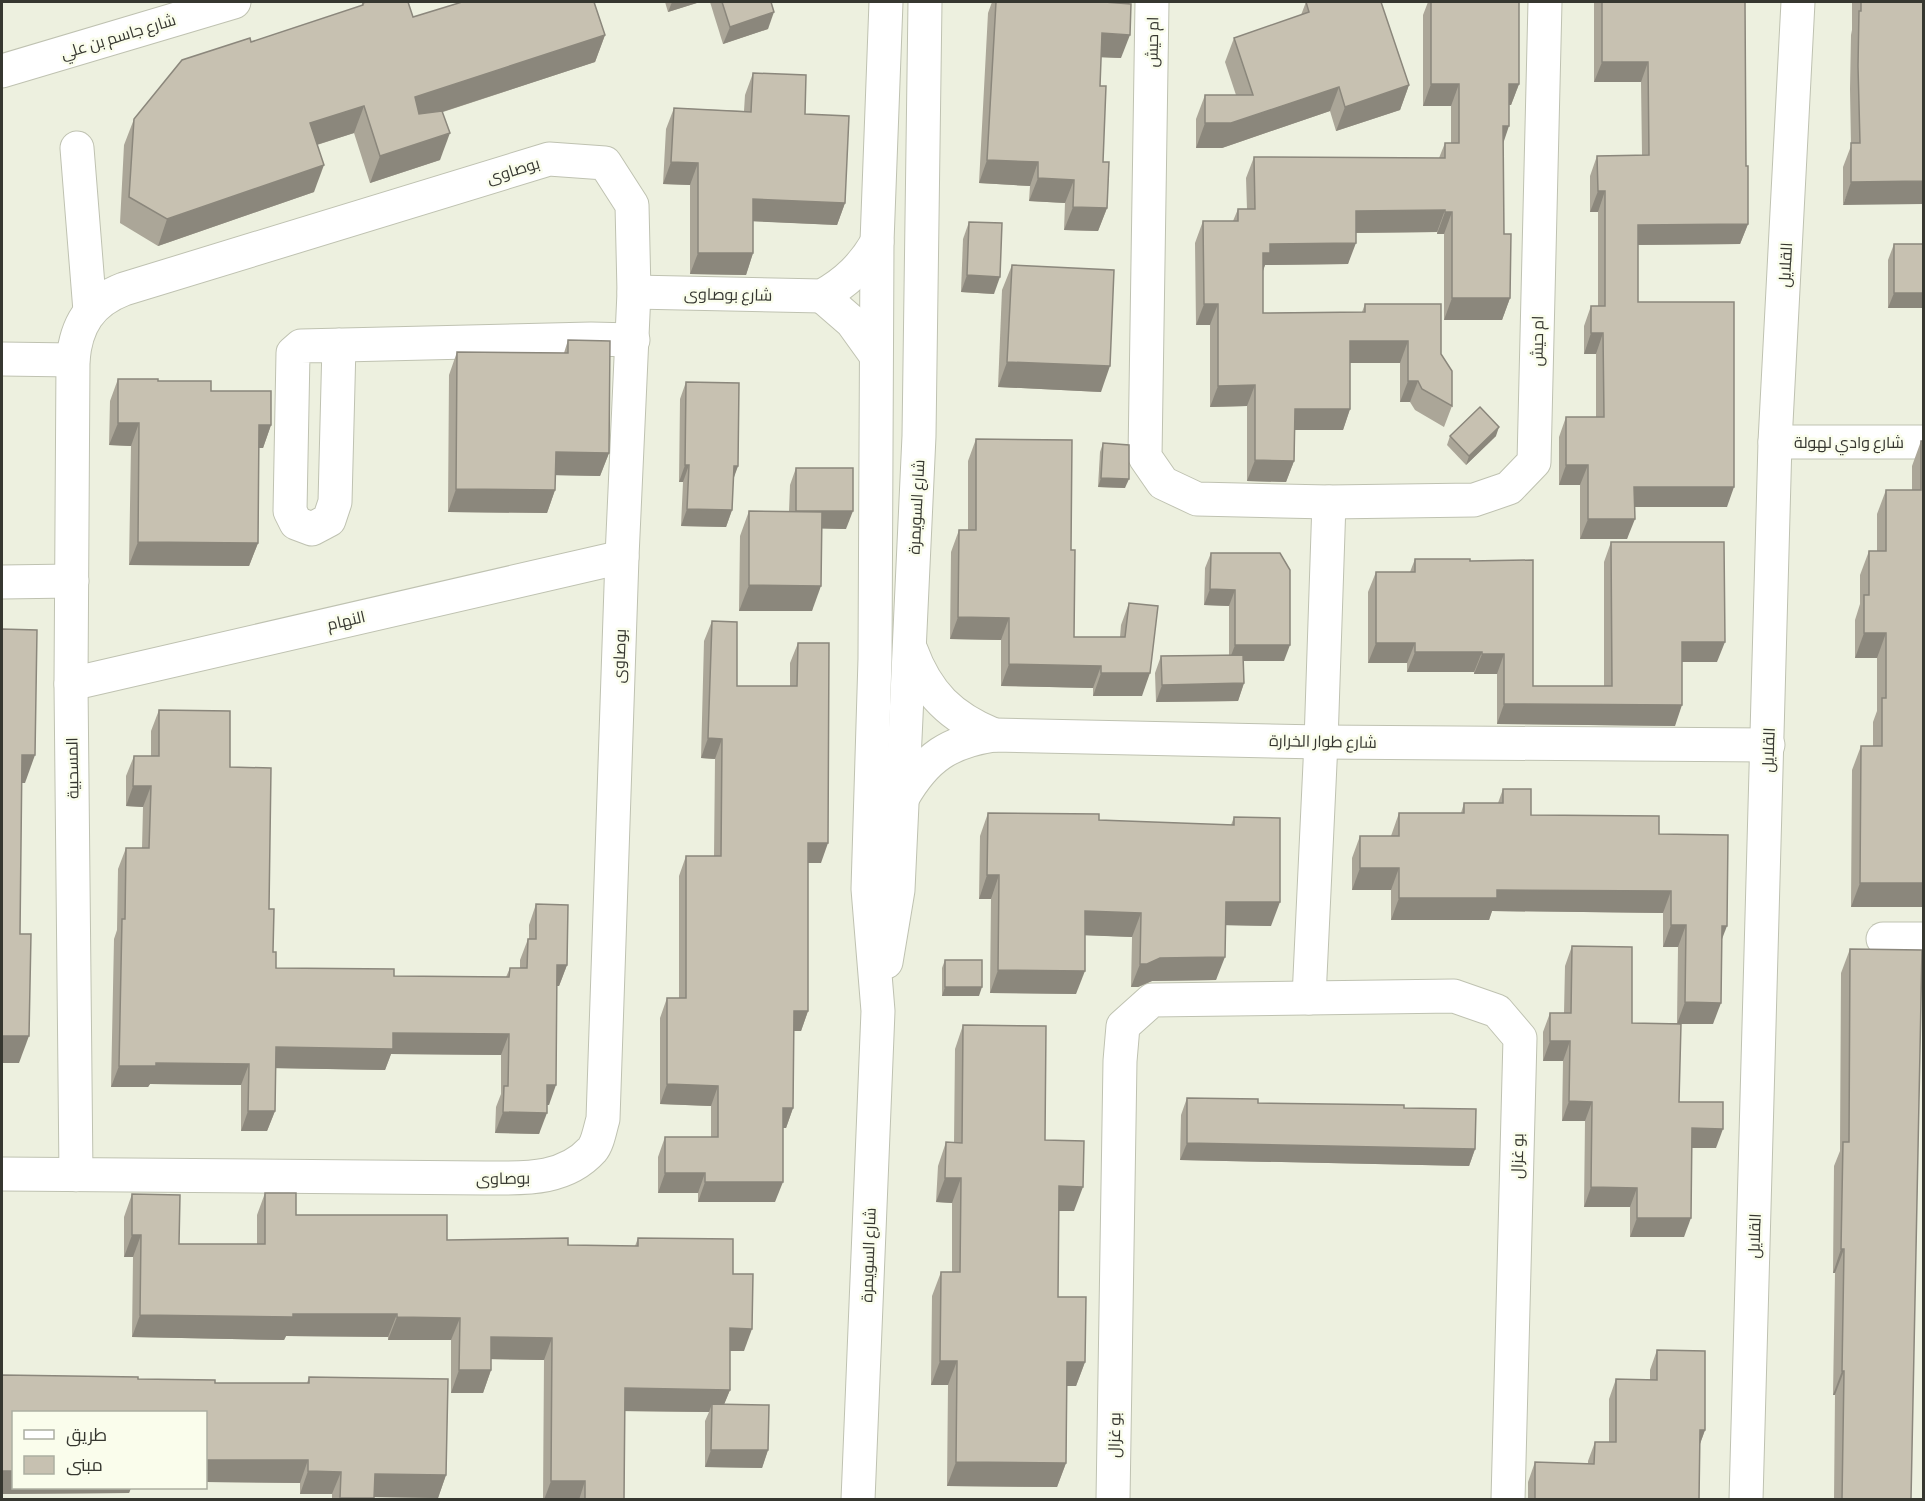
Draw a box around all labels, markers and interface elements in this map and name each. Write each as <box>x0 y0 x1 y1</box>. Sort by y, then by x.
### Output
street label: شارع جاسم بن علي <box>58 9 179 67</box>
street label: ام حيش <box>1142 16 1164 68</box>
street label: بوصاوى <box>484 152 542 188</box>
street label: القلايل <box>1774 242 1797 288</box>
street label: شارع بوصاوى <box>684 283 772 307</box>
street label: ام حيش <box>1527 315 1549 367</box>
street label: شارع وادي لهولة <box>1794 432 1904 456</box>
street label: شارع السويمرة <box>904 459 930 555</box>
street label: النهام <box>325 606 368 636</box>
street label: بوصاوى <box>608 628 631 684</box>
street label: القلايل <box>1757 727 1780 773</box>
street label: شارع طوار الخرارة <box>1269 730 1377 754</box>
street label: المسحبية <box>61 737 83 799</box>
street label: بو غزال <box>1507 1133 1528 1179</box>
street label: بوصاوى <box>476 1168 530 1189</box>
street label: شارع السويمرة <box>856 1207 882 1303</box>
street label: القلايل <box>1743 1213 1766 1259</box>
legend <box>12 1411 207 1489</box>
street label: بو غزال <box>1104 1412 1125 1458</box>
text: طريق <box>66 1423 107 1447</box>
text: مبنى <box>66 1453 103 1476</box>

